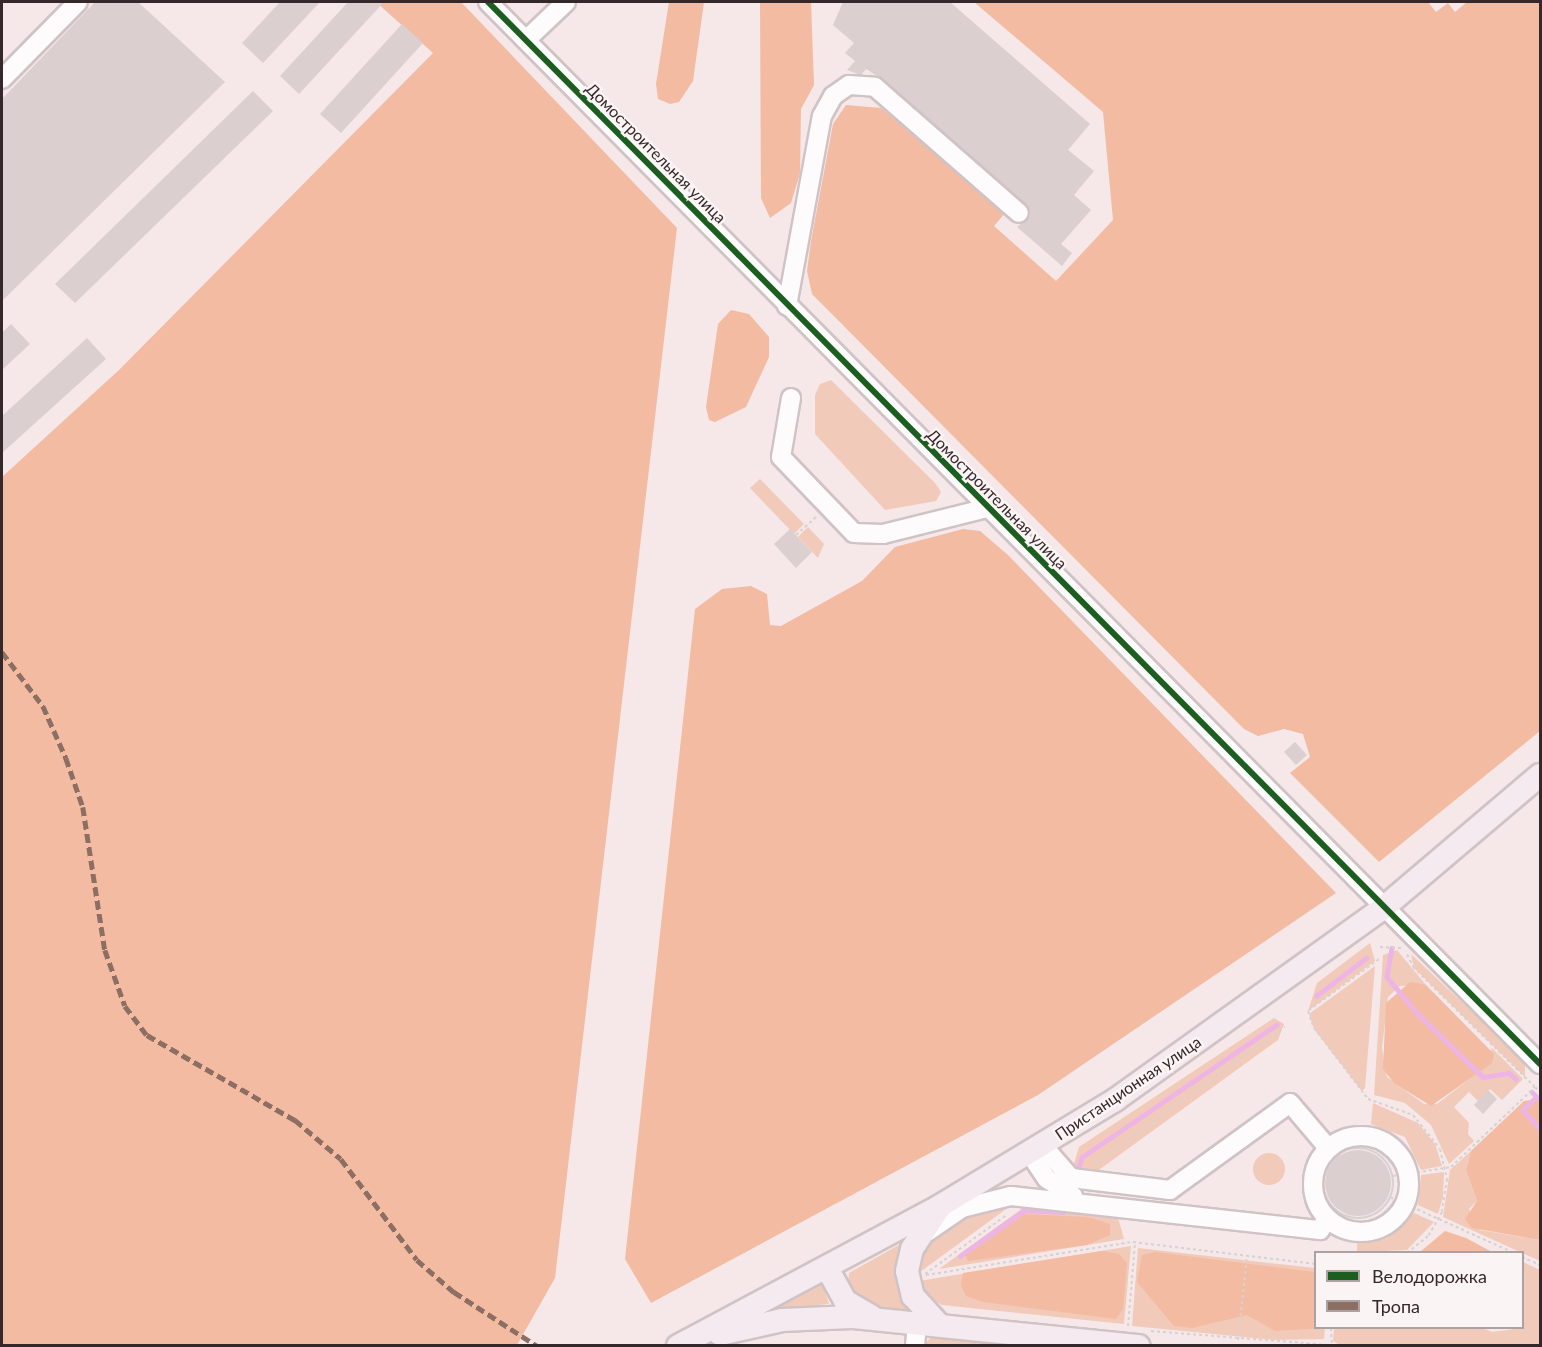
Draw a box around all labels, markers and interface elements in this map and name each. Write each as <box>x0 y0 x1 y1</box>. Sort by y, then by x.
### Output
street label: Домостроительная улица <box>582 79 730 227</box>
street label: Домостроительная улица <box>923 425 1071 573</box>
street label: Пристанционная улица <box>1051 1032 1205 1144</box>
legend <box>1314 1251 1524 1329</box>
text: Велодорожка <box>1372 1265 1487 1287</box>
text: Тропа <box>1372 1295 1420 1317</box>

